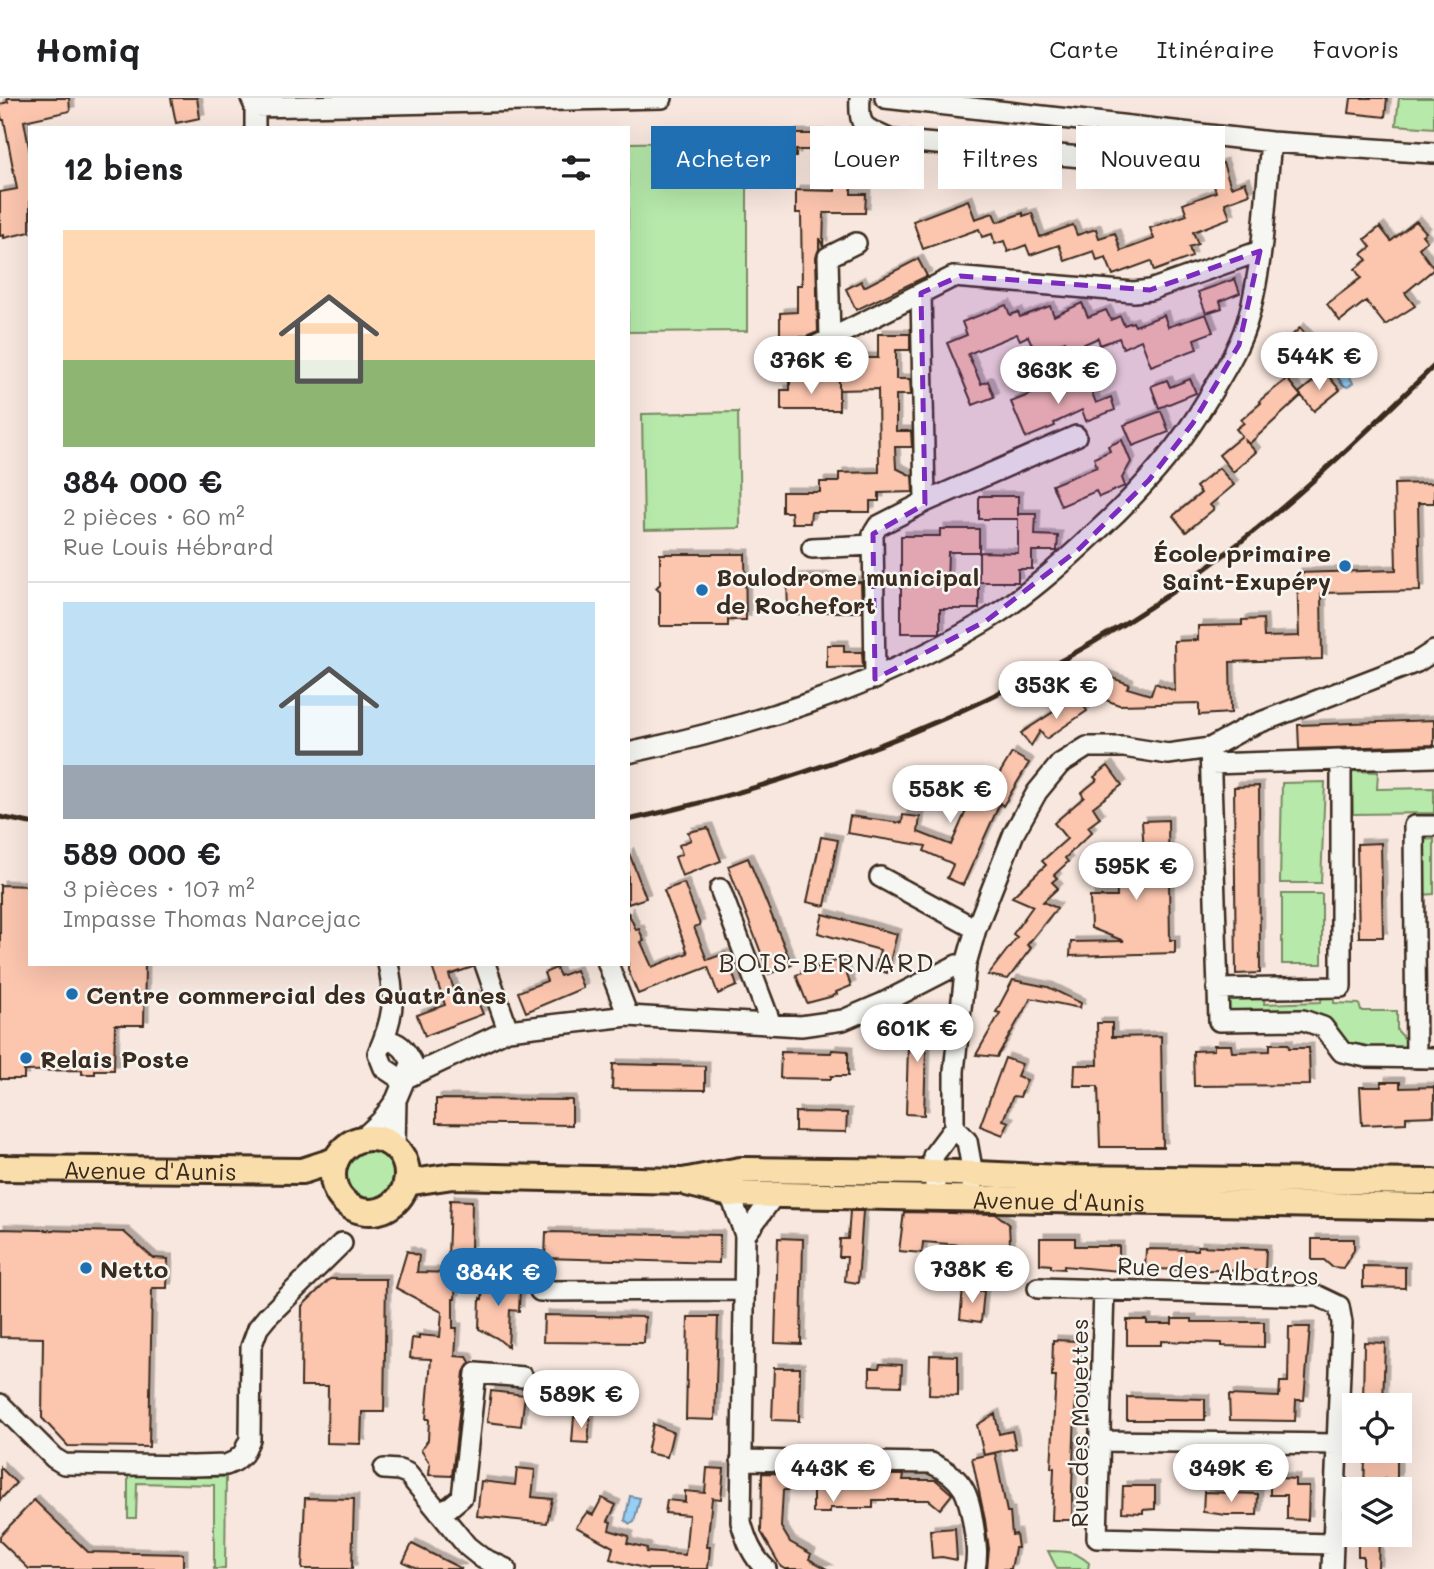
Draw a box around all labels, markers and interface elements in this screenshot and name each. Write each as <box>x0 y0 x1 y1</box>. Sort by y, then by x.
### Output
text: Homiq <box>35 27 140 70</box>
text: Carte <box>1049 33 1119 64</box>
text: Itinéraire <box>1157 33 1275 64</box>
text: Favoris <box>1313 33 1399 64</box>
chip: Acheter <box>651 126 796 189</box>
chip: Louer <box>810 126 924 189</box>
chip: Filtres <box>938 126 1062 189</box>
chip: Nouveau <box>1076 126 1225 189</box>
text: 12 biens <box>63 148 183 188</box>
icon: filters <box>557 149 595 187</box>
icon: home <box>266 276 392 402</box>
pin: 544K € <box>1262 332 1376 392</box>
pin: 376K € <box>754 336 868 396</box>
text: 544K € <box>1277 340 1361 370</box>
text: 376K € <box>770 344 852 374</box>
pin: 363K € <box>1001 346 1115 406</box>
text: 363K € <box>1016 354 1100 384</box>
text: 384 000 € <box>63 461 222 501</box>
text: 2 pièces · 60 m² <box>63 501 245 531</box>
text: Rue Louis Hébrard <box>63 531 273 561</box>
place label: École primaire Saint-Exupéry <box>1153 537 1331 596</box>
marker: École primaire Saint-Exupéry <box>1337 558 1353 574</box>
place label: Boulodrome municipal de Rochefort <box>716 561 979 620</box>
marker: Boulodrome municipal de Rochefort <box>694 582 710 598</box>
icon: home <box>266 648 392 774</box>
pin: 353K € <box>999 662 1113 721</box>
text: 353K € <box>1014 669 1098 699</box>
pin: 558K € <box>893 766 1007 825</box>
text: 558K € <box>908 773 992 803</box>
text: 589 000 € <box>63 833 221 873</box>
pin: 595K € <box>1079 842 1193 902</box>
text: 595K € <box>1095 850 1177 880</box>
text: 3 pièces · 107 m² <box>63 873 255 903</box>
text: Impasse Thomas Narcejac <box>63 903 361 933</box>
district label: BOIS-BERNARD <box>718 945 936 979</box>
place label: Centre commercial des Quatr'ânes <box>86 979 507 1010</box>
marker: Centre commercial des Quatr'ânes <box>64 986 80 1002</box>
pin: 601K € <box>860 1004 974 1064</box>
text: 601K € <box>877 1012 957 1042</box>
place label: Relais Poste <box>40 1043 189 1074</box>
marker: Relais Poste <box>18 1050 34 1066</box>
street label: Avenue d'Aunis <box>63 1153 237 1186</box>
street label: Avenue d'Aunis <box>972 1183 1146 1217</box>
pin: 738K € <box>915 1246 1029 1305</box>
pin: 384K € <box>441 1248 555 1308</box>
street label: Rue des Albatros <box>1116 1249 1320 1291</box>
place label: Netto <box>100 1253 168 1284</box>
text: 738K € <box>931 1253 1013 1283</box>
text: 384K € <box>456 1256 540 1286</box>
marker: Netto <box>78 1260 94 1276</box>
street label: Rue des Mouettes <box>1063 1318 1094 1528</box>
pin: 589K € <box>524 1370 638 1430</box>
text: 589K € <box>539 1378 623 1408</box>
map controls <box>1342 1393 1412 1547</box>
button: locate <box>1342 1393 1412 1463</box>
pin: 443K € <box>776 1444 890 1504</box>
pin: 349K € <box>1174 1444 1288 1504</box>
text: 443K € <box>790 1452 876 1482</box>
text: 349K € <box>1189 1452 1273 1482</box>
button: layers <box>1342 1477 1412 1547</box>

